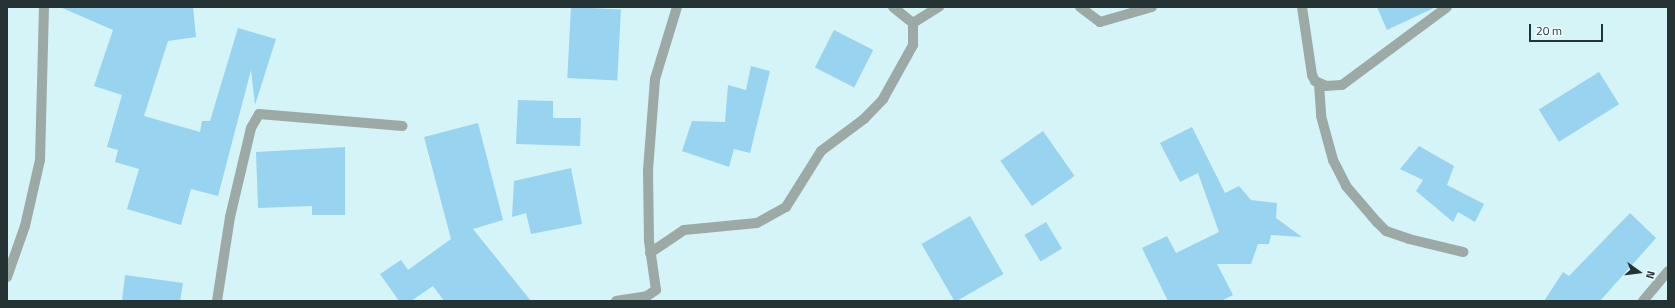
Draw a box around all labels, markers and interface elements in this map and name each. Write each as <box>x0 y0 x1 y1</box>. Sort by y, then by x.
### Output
scale bar <box>1531 16 1605 42</box>
text: 20 m <box>1536 21 1562 40</box>
north arrow <box>1619 252 1659 292</box>
text: N <box>1642 269 1659 281</box>

